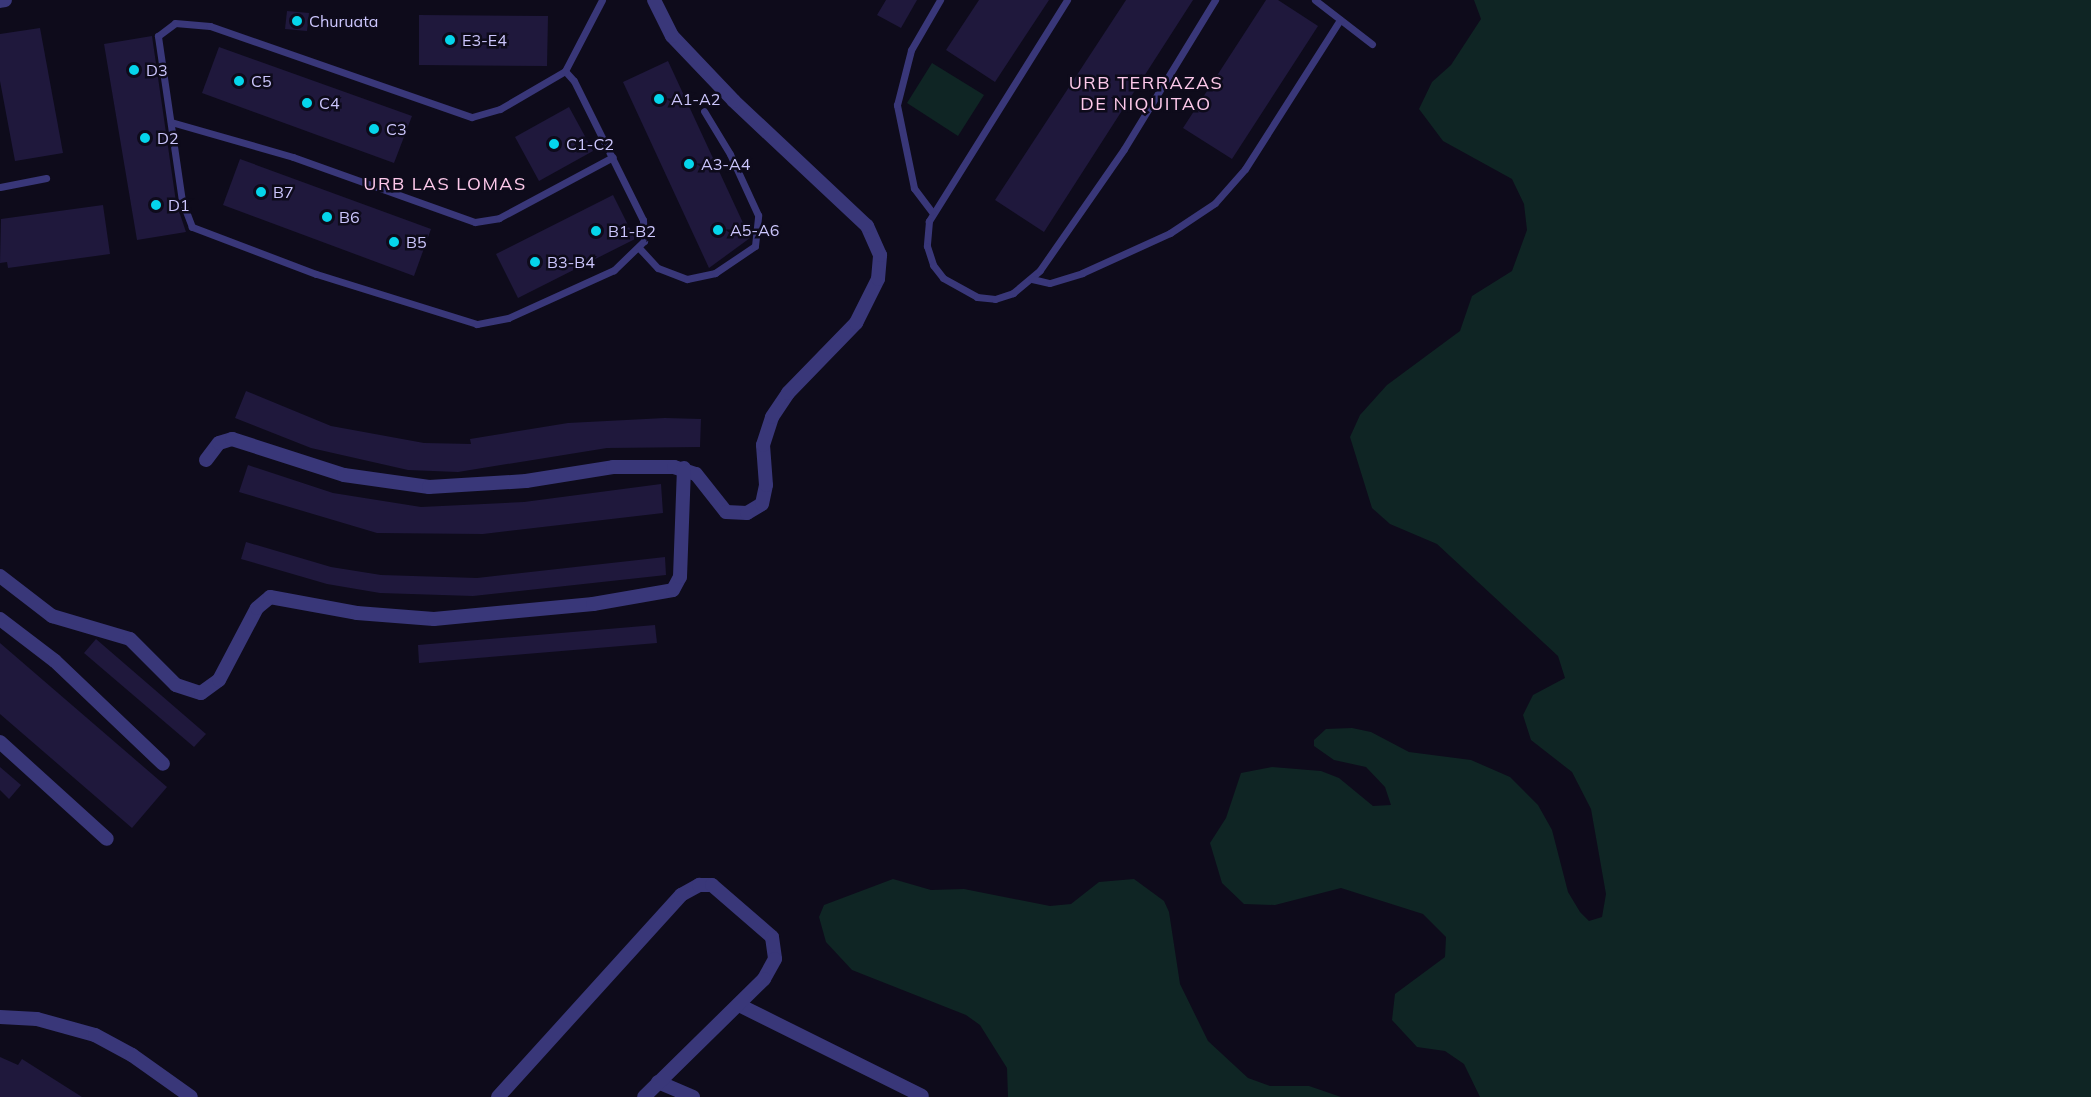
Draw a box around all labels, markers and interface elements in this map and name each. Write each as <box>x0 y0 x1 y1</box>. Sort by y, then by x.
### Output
place label: Churuata <box>309 11 378 31</box>
marker: Churuata <box>290 14 304 28</box>
place label: E3-E4 <box>462 30 507 50</box>
marker: E3-E4 <box>443 33 457 47</box>
place label: D3 <box>146 60 168 80</box>
marker: D3 <box>127 63 141 77</box>
place label: C5 <box>251 71 272 91</box>
district label: URB TERRAZAS DE NIQUITAO <box>1069 73 1223 116</box>
marker: C5 <box>232 74 246 88</box>
place label: A1-A2 <box>671 89 720 109</box>
marker: A1-A2 <box>652 92 666 106</box>
place label: C4 <box>319 93 340 113</box>
marker: C4 <box>300 96 314 110</box>
place label: C3 <box>386 119 407 139</box>
marker: C3 <box>367 122 381 136</box>
place label: D2 <box>157 128 179 148</box>
marker: D2 <box>138 131 152 145</box>
place label: C1-C2 <box>566 134 614 154</box>
marker: C1-C2 <box>547 137 561 151</box>
place label: A3-A4 <box>701 154 750 174</box>
marker: A3-A4 <box>682 157 696 171</box>
district label: URB LAS LOMAS <box>363 173 527 195</box>
place label: B7 <box>273 182 293 202</box>
marker: B7 <box>254 185 268 199</box>
place label: D1 <box>168 195 190 215</box>
marker: D1 <box>149 198 163 212</box>
place label: B6 <box>339 207 359 227</box>
marker: B6 <box>320 210 334 224</box>
place label: A5-A6 <box>730 220 779 240</box>
place label: B1-B2 <box>608 221 656 241</box>
marker: A5-A6 <box>711 223 725 237</box>
marker: B1-B2 <box>589 224 603 238</box>
place label: B5 <box>406 232 426 252</box>
marker: B5 <box>387 235 401 249</box>
place label: B3-B4 <box>547 252 595 272</box>
marker: B3-B4 <box>528 255 542 269</box>

